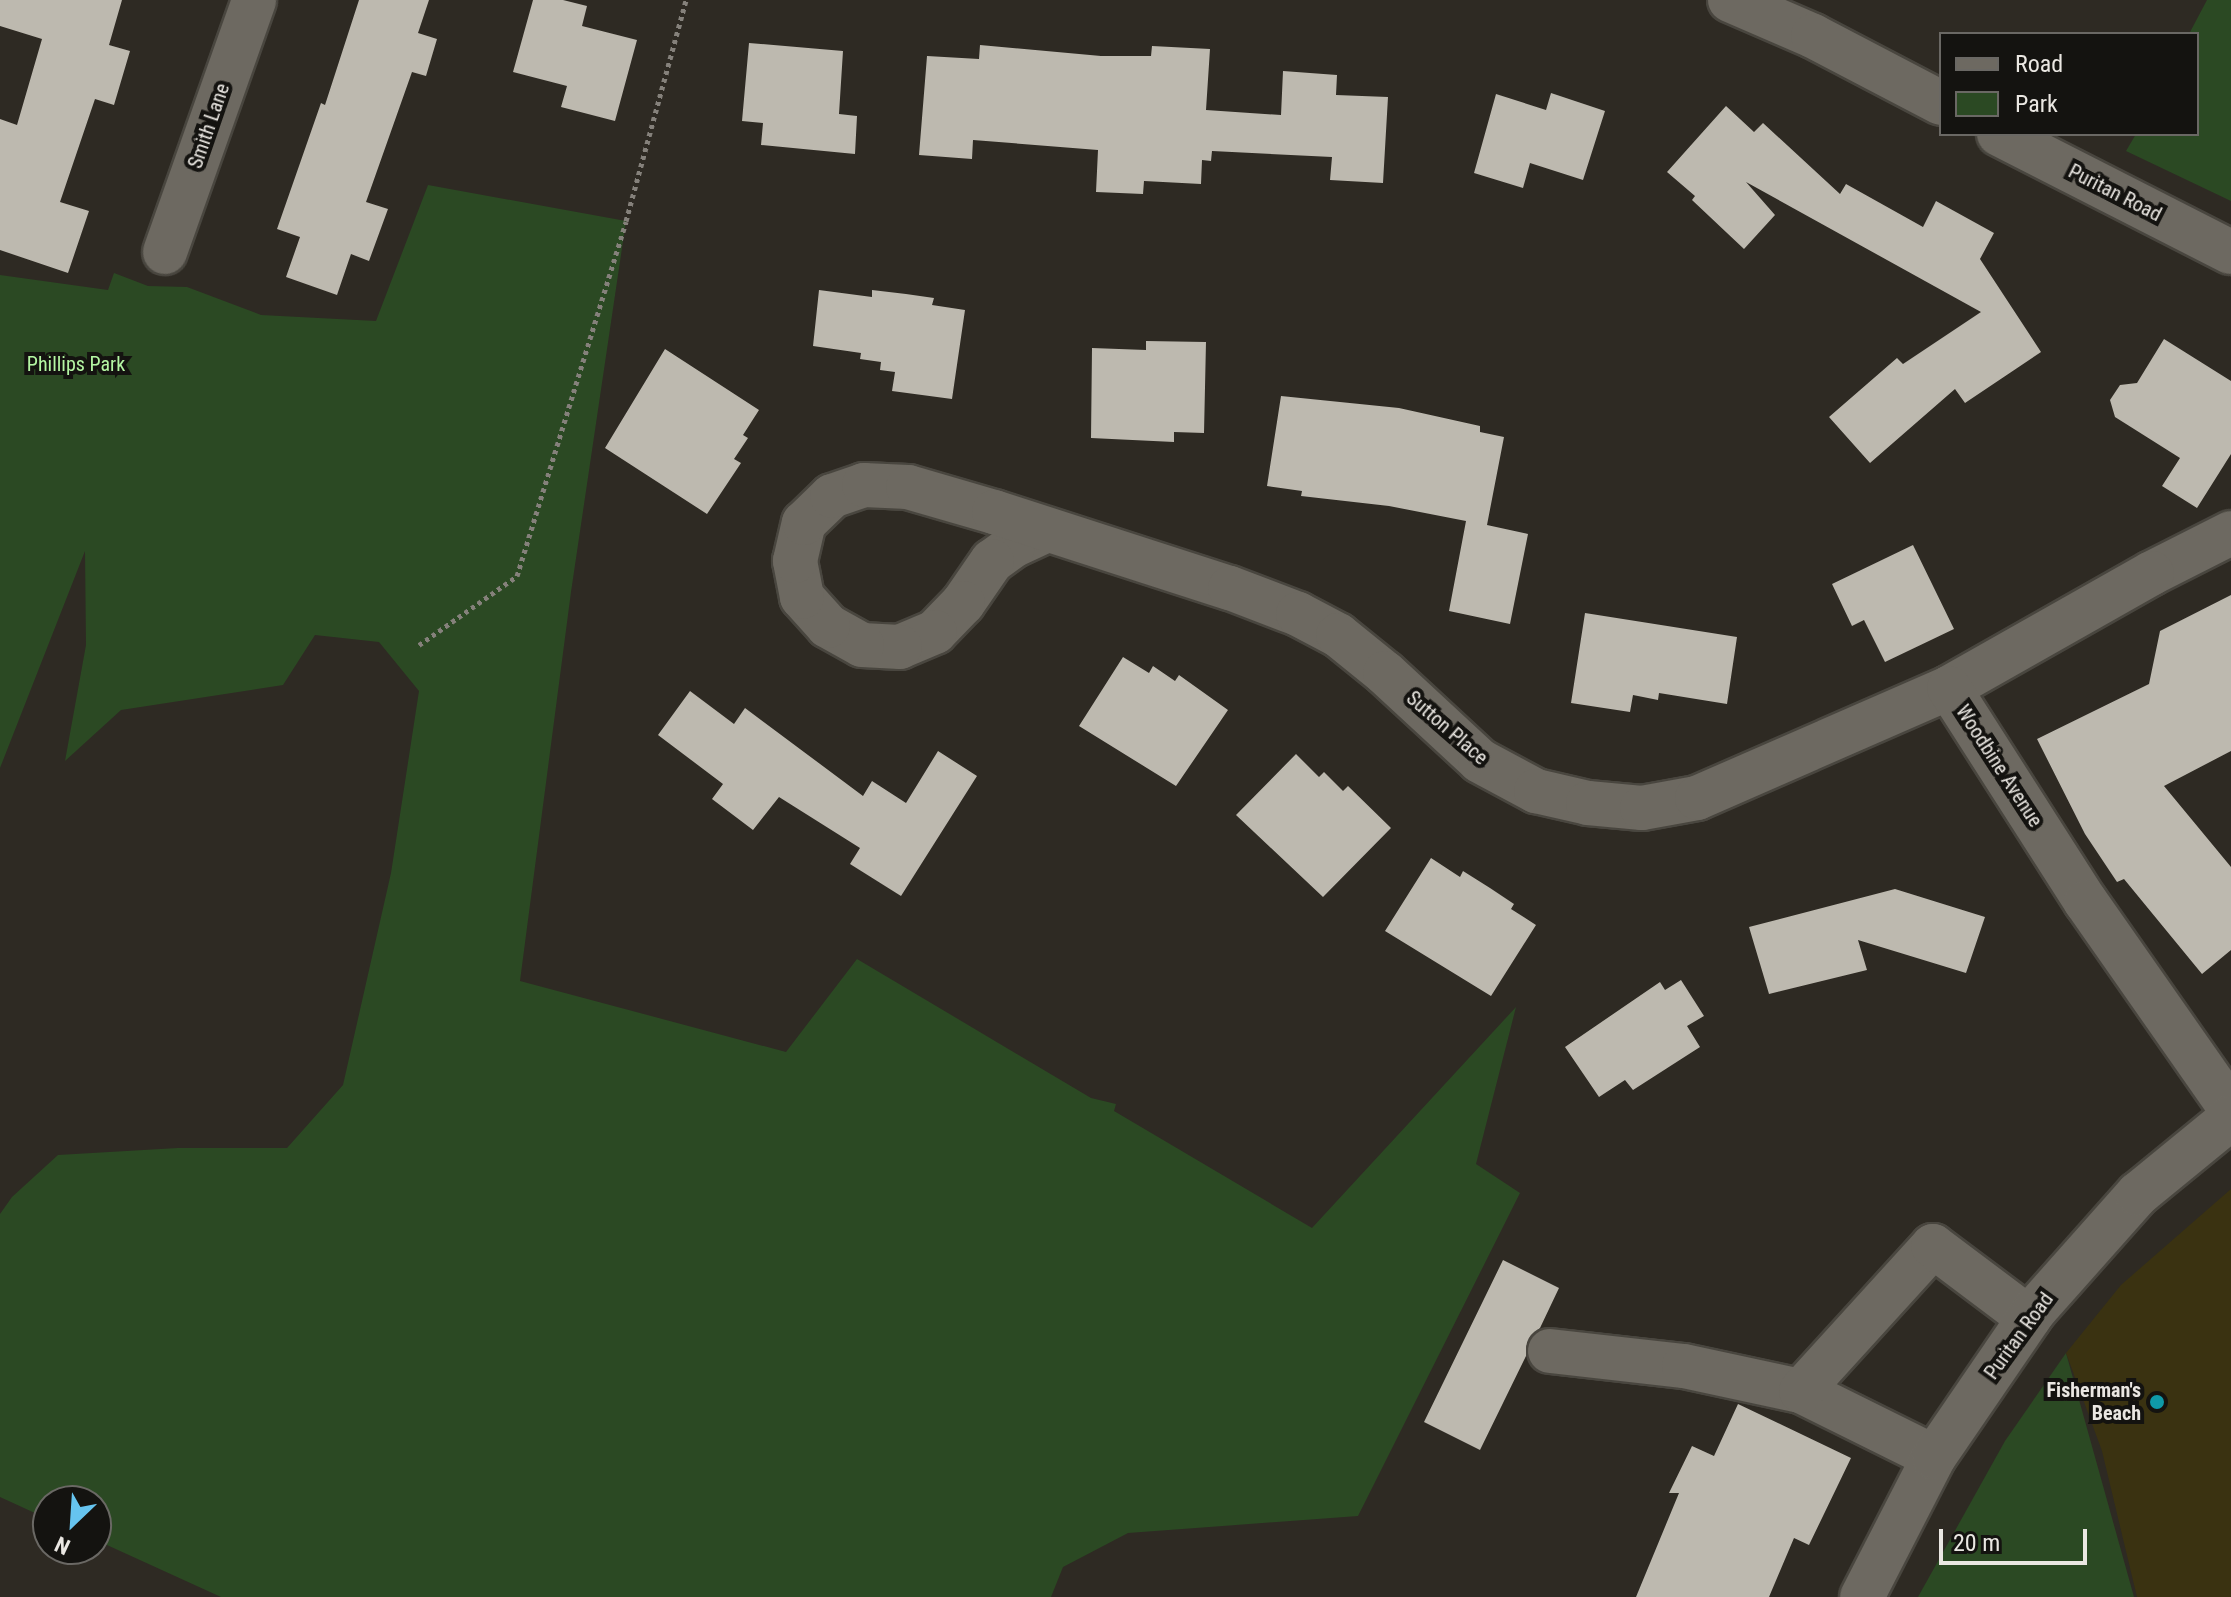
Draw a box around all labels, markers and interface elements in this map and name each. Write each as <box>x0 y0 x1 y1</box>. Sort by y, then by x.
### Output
legend <box>1939 32 2199 136</box>
text: Road <box>2015 50 2063 78</box>
street label: Smith Lane <box>183 80 235 172</box>
text: Park <box>2015 90 2058 118</box>
street label: Puritan Road <box>2064 159 2166 227</box>
park label: Phillips Park <box>27 352 125 376</box>
street label: Sutton Place <box>1401 686 1493 770</box>
street label: Woodbine Avenue <box>1951 700 2047 832</box>
street label: Puritan Road <box>1980 1288 2058 1384</box>
place label: Fisherman's Beach <box>2047 1378 2141 1425</box>
marker: Fisherman's Beach <box>2148 1393 2166 1411</box>
north arrow <box>32 1485 112 1565</box>
scale bar <box>1943 1513 2091 1563</box>
text: 20 m <box>1953 1529 2000 1557</box>
text: N <box>51 1531 74 1560</box>

